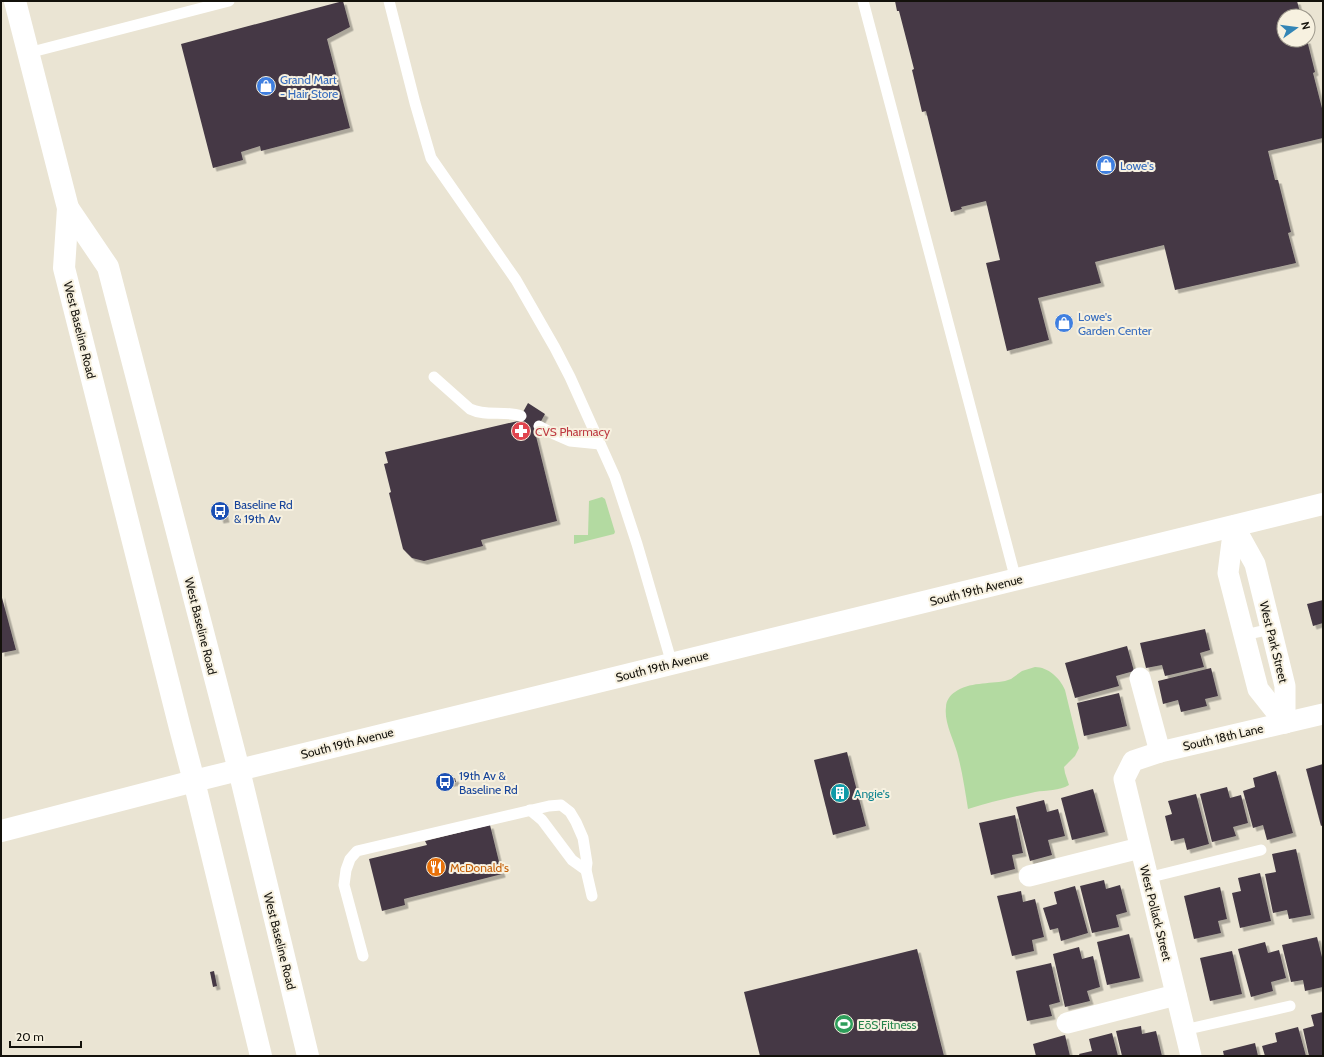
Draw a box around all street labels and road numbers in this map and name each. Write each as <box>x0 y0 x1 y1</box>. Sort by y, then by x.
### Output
street label: West Baseline Road <box>61 280 99 380</box>
street label: South 19th Avenue <box>928 571 1024 609</box>
street label: West Baseline Road <box>182 576 220 676</box>
street label: West Park Street <box>1257 599 1291 685</box>
street label: South 19th Avenue <box>614 647 710 685</box>
street label: South 18th Lane <box>1181 720 1265 754</box>
street label: South 19th Avenue <box>299 724 395 762</box>
street label: West Pollack Street <box>1137 864 1175 962</box>
street label: West Baseline Road <box>261 891 299 991</box>

